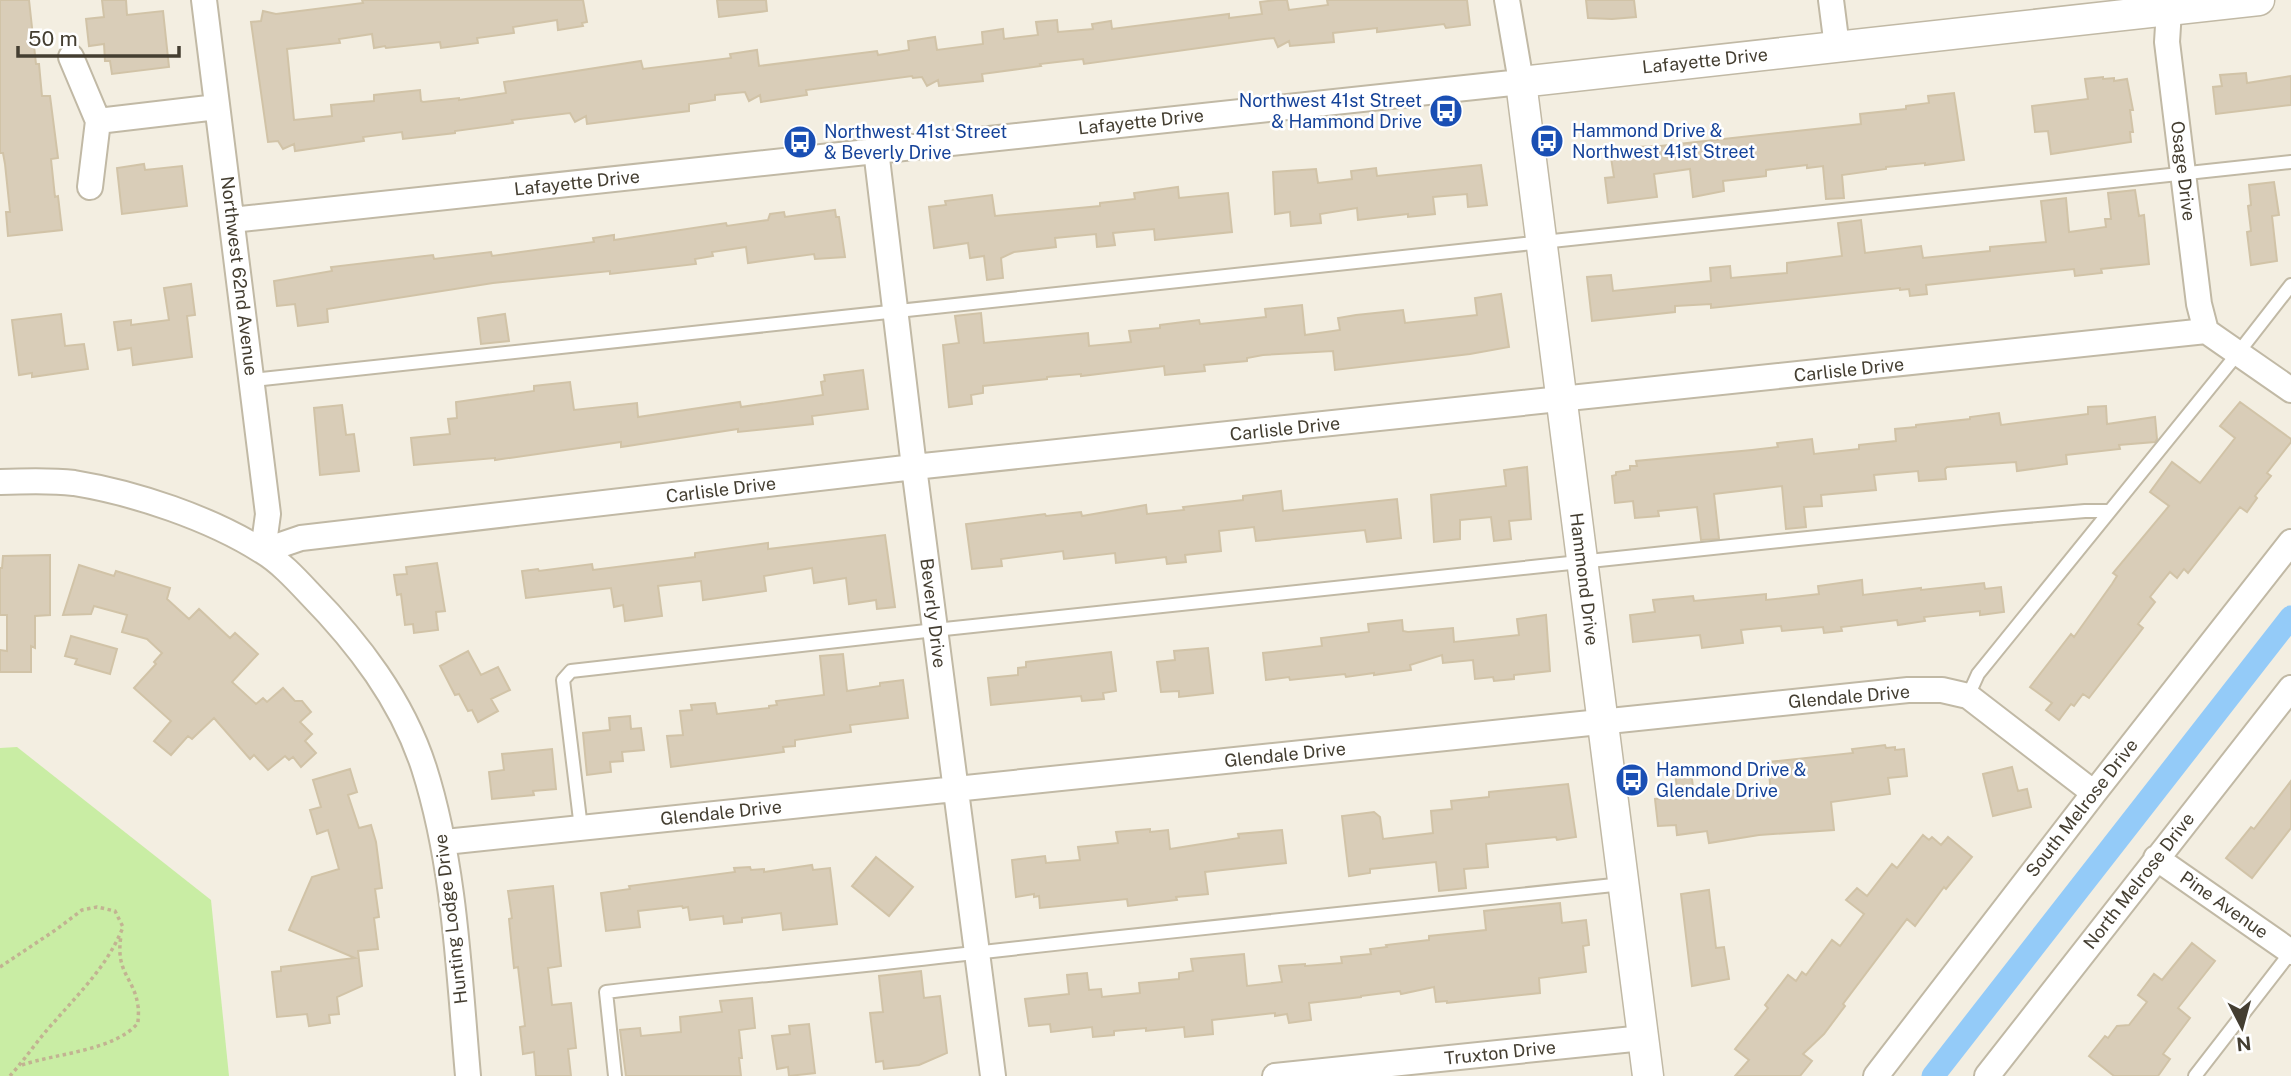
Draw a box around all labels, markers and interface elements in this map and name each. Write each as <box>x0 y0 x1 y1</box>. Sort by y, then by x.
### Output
scale bar <box>18 14 178 58</box>
text: 50 m <box>28 26 78 51</box>
street label: Lafayette Drive <box>1641 43 1769 78</box>
place label: Northwest 41st Street & Hammond Drive <box>1239 90 1422 132</box>
bus stop icon: Northwest 41st Street & Hammond Drive <box>1427 92 1465 130</box>
street label: Lafayette Drive <box>1077 104 1205 139</box>
place label: Hammond Drive & Northwest 41st Street <box>1572 120 1755 162</box>
street label: Osage Drive <box>2167 120 2200 222</box>
place label: Northwest 41st Street & Beverly Drive <box>824 121 1007 163</box>
bus stop icon: Hammond Drive & Northwest 41st Street <box>1528 122 1566 160</box>
bus stop icon: Northwest 41st Street & Beverly Drive <box>781 123 819 161</box>
street label: Lafayette Drive <box>513 165 641 200</box>
street label: Northwest 62nd Avenue <box>217 175 262 377</box>
street label: Carlisle Drive <box>1793 353 1905 386</box>
street label: Carlisle Drive <box>1229 412 1341 445</box>
street label: Carlisle Drive <box>665 472 777 507</box>
street label: Hammond Drive <box>1566 511 1603 647</box>
street label: Beverly Drive <box>916 557 951 669</box>
street label: Glendale Drive <box>1787 681 1911 712</box>
street label: South Melrose Drive <box>2021 734 2142 881</box>
street label: Glendale Drive <box>1223 738 1347 771</box>
place label: Hammond Drive & Glendale Drive <box>1656 759 1807 801</box>
bus stop icon: Hammond Drive & Glendale Drive <box>1613 761 1651 799</box>
street label: Glendale Drive <box>659 796 783 829</box>
street label: North Melrose Drive <box>2079 808 2198 953</box>
street label: Hunting Lodge Drive <box>430 833 471 1005</box>
street label: Pine Avenue <box>2176 867 2272 943</box>
north arrow <box>2207 992 2277 1062</box>
text: N <box>2235 1032 2252 1056</box>
street label: Truxton Drive <box>1443 1036 1557 1069</box>

